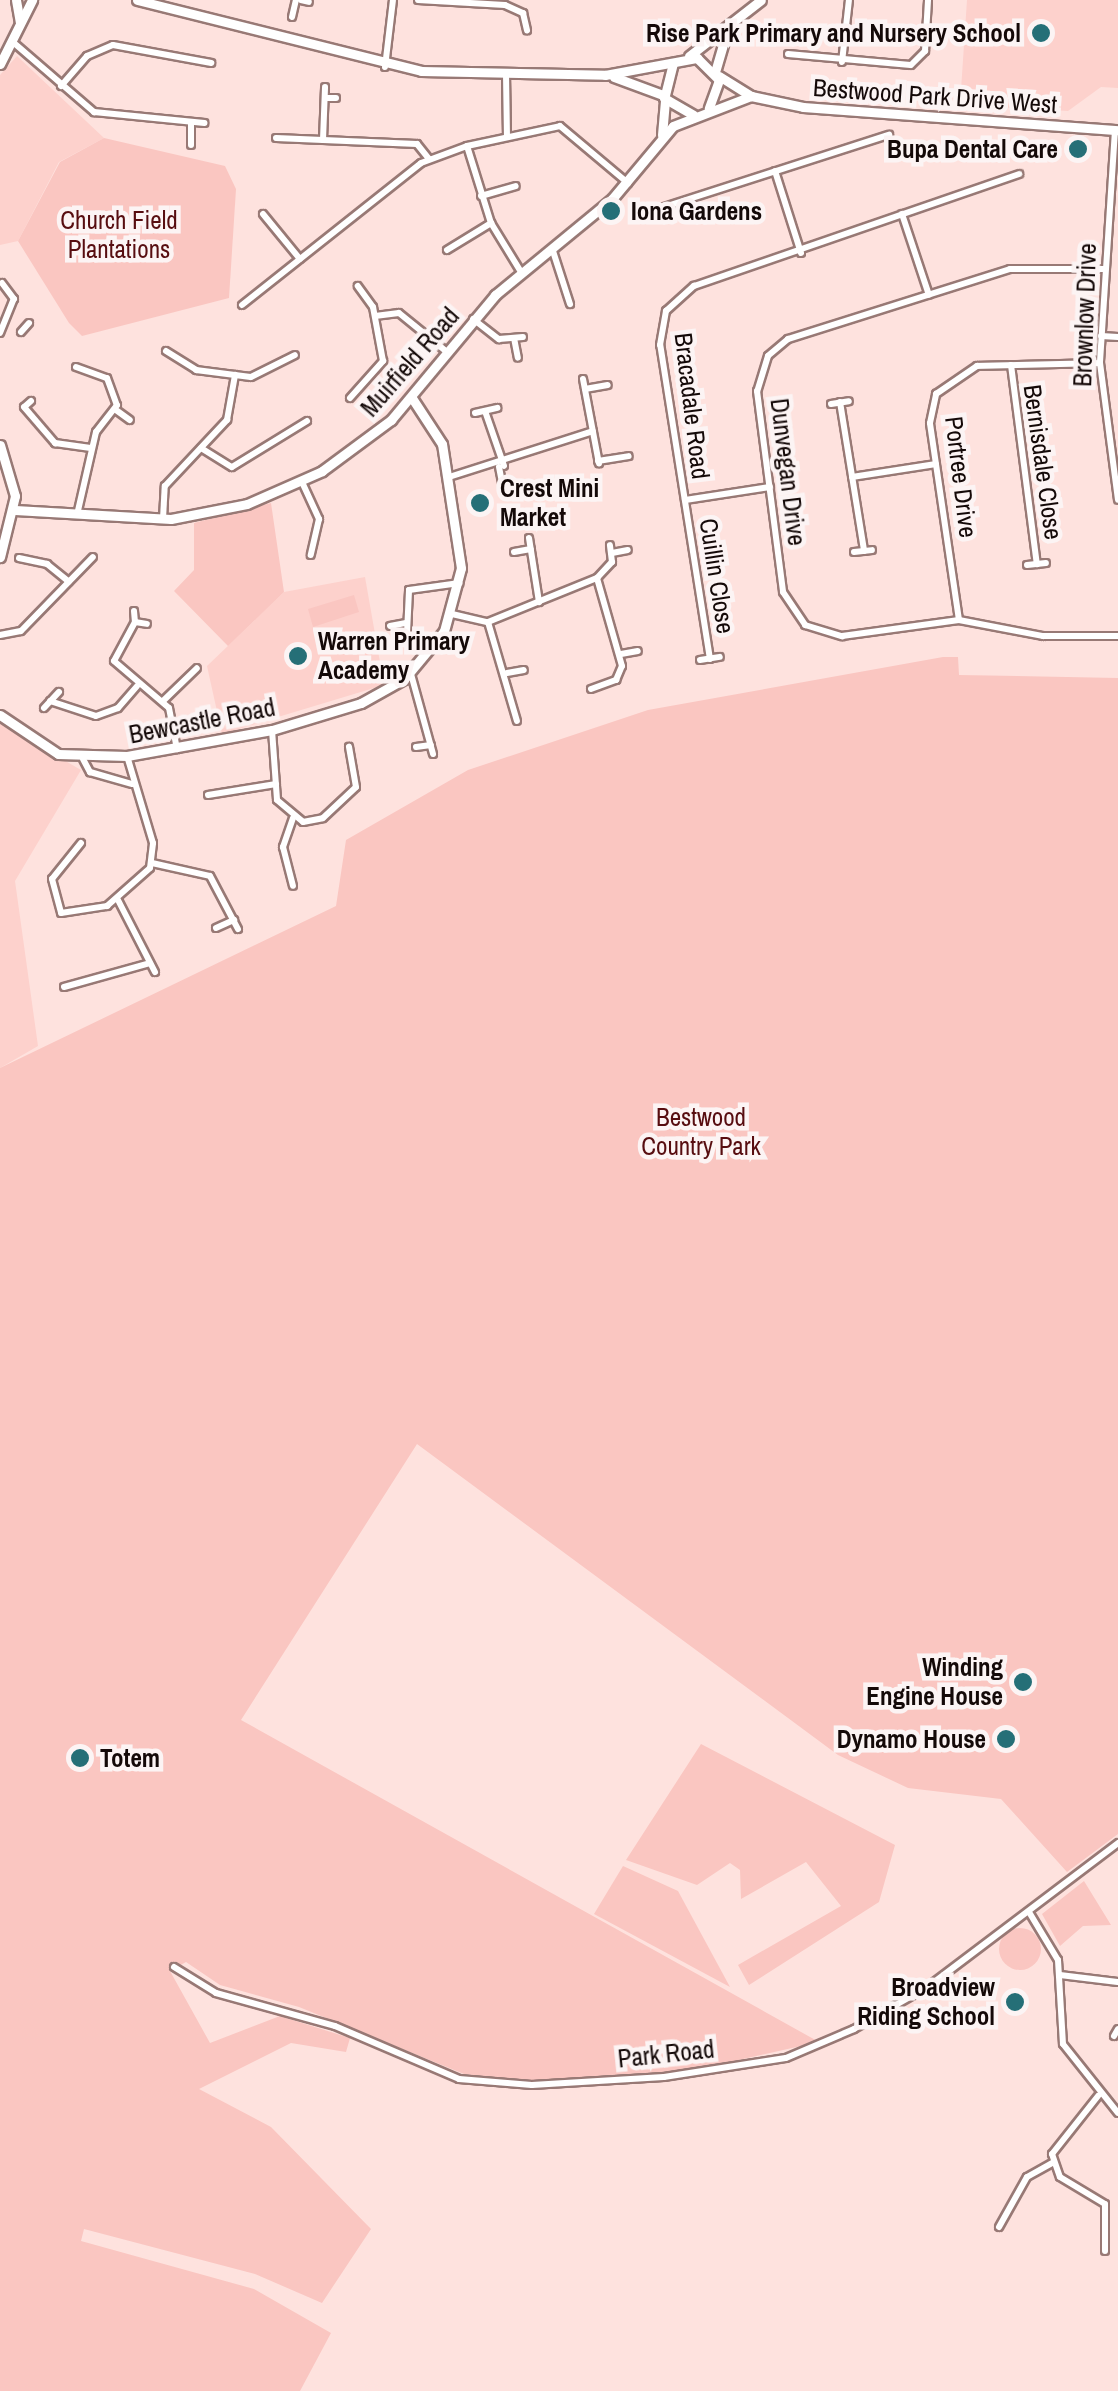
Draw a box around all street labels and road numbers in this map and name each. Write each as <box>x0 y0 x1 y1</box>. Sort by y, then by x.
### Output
street label: Bestwood Park Drive West <box>812 73 1058 119</box>
street label: Brownlow Drive <box>1068 243 1102 387</box>
street label: Muirfield Road <box>355 301 465 423</box>
street label: Bracadale Road <box>668 331 716 481</box>
street label: Bernisdale Close <box>1017 383 1069 541</box>
street label: Dunvegan Drive <box>764 397 812 547</box>
street label: Portree Drive <box>939 415 983 539</box>
street label: Cuillin Close <box>693 516 741 636</box>
street label: Bewcastle Road <box>126 692 278 750</box>
street label: Park Road <box>616 2034 716 2074</box>

